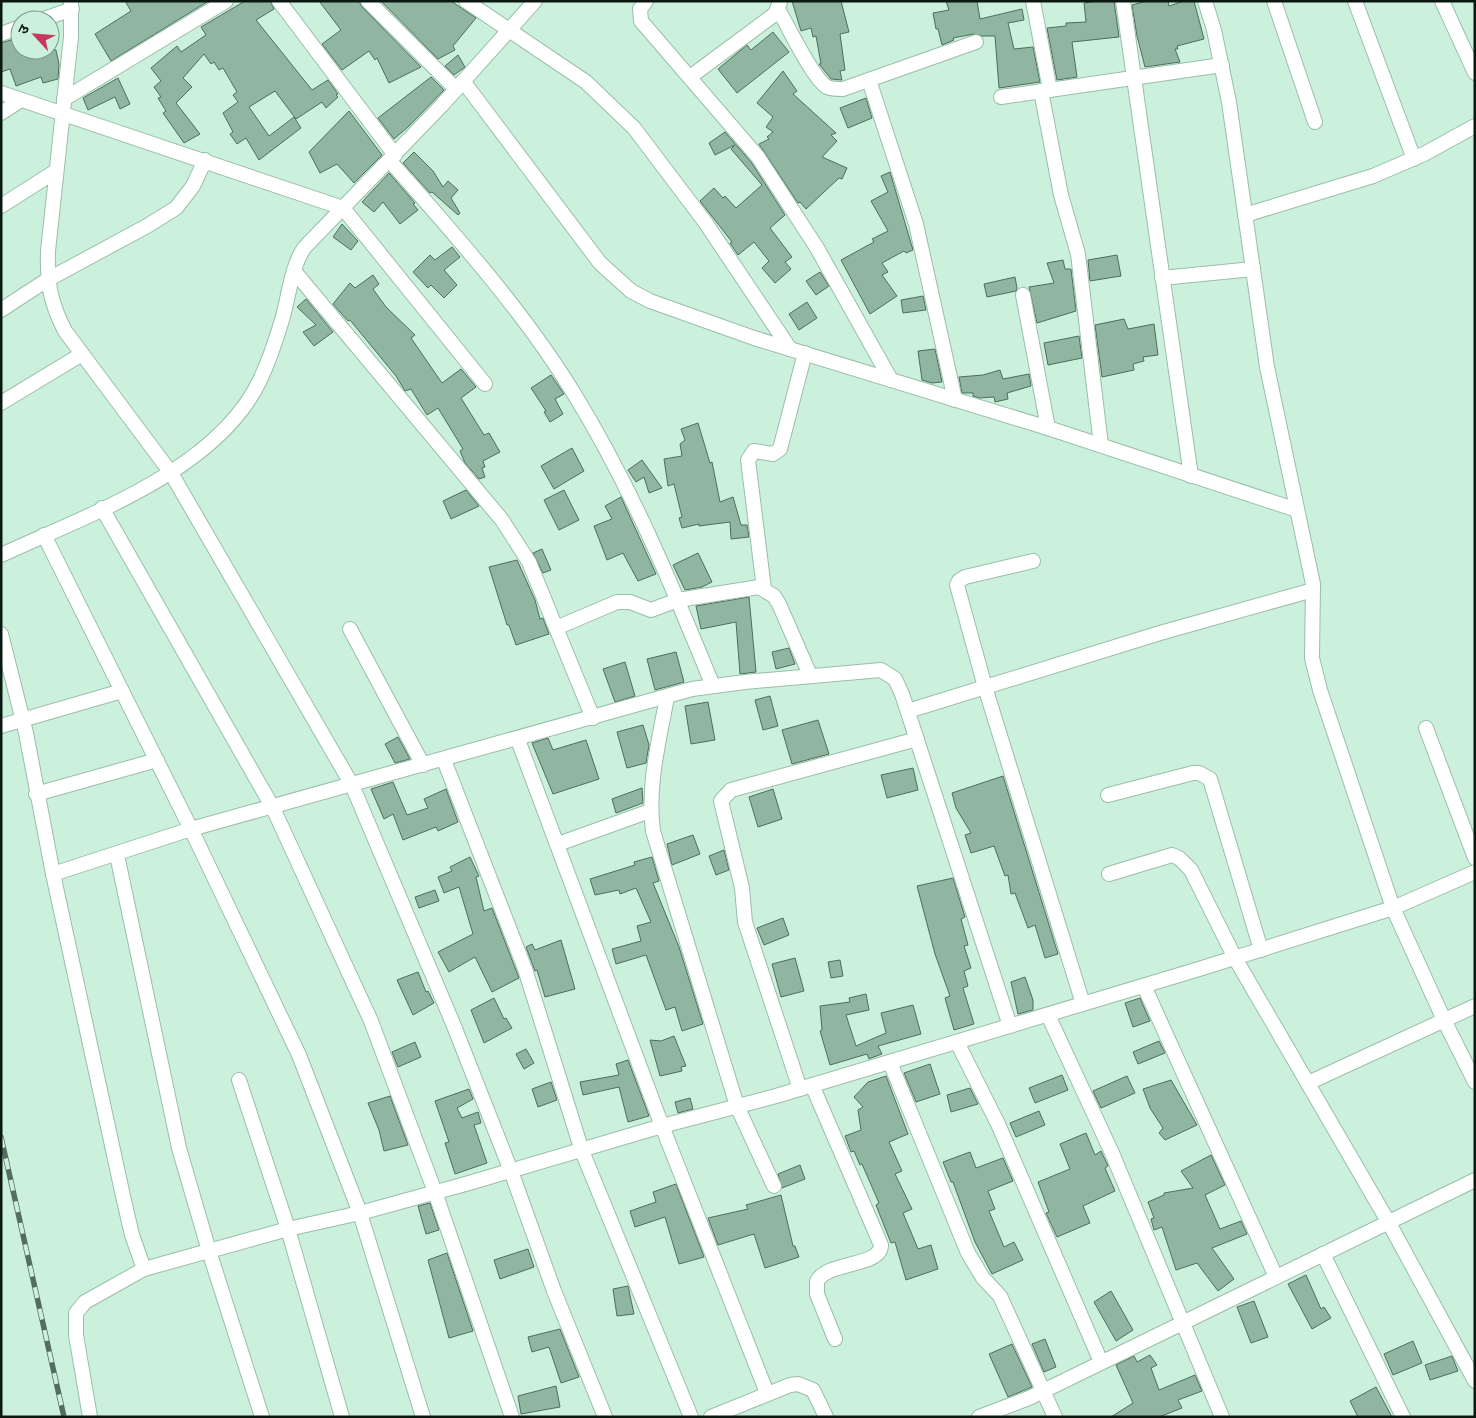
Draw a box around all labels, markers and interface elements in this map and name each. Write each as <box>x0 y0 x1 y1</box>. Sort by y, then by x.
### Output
north arrow <box>10 10 60 60</box>
text: उ <box>13 21 35 38</box>

